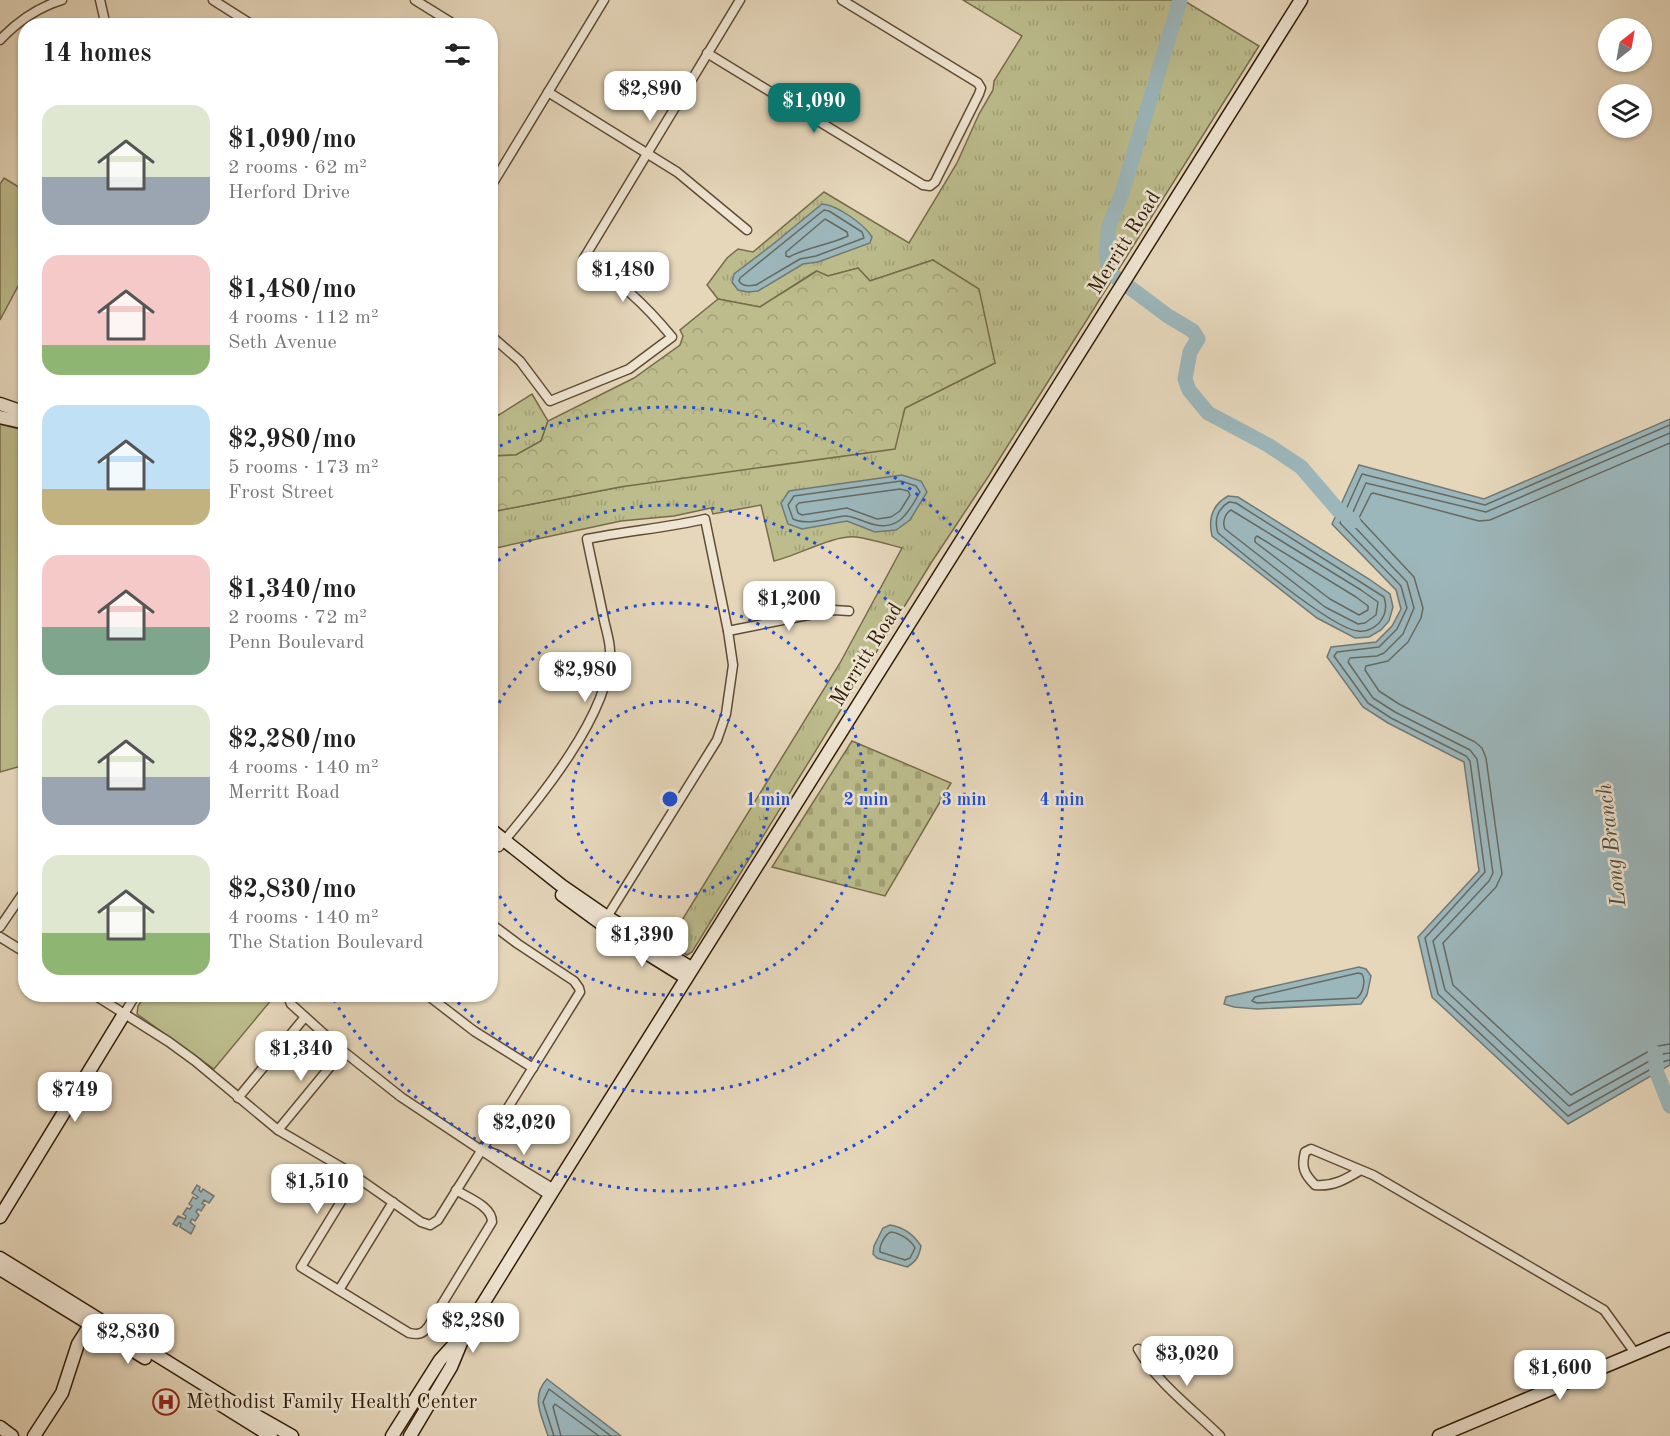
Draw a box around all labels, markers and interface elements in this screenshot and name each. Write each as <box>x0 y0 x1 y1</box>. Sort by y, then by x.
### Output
north arrow <box>1598 18 1652 72</box>
map controls <box>1598 18 1652 138</box>
icon: filters <box>441 38 474 71</box>
text: 14 homes <box>42 41 151 67</box>
pin: $2,890 <box>601 71 699 122</box>
text: $2,890 <box>618 80 682 100</box>
pin: $1,090 <box>765 83 863 134</box>
button: layers <box>1598 84 1652 138</box>
text: $1,090 <box>782 92 846 112</box>
text: $1,090/mo <box>228 127 356 153</box>
icon: home <box>90 129 162 201</box>
text: 2 rooms · 62 m² <box>228 158 367 178</box>
text: Herford Drive <box>228 183 350 203</box>
street label: Merritt Road <box>1085 188 1165 298</box>
pin: $1,480 <box>574 252 672 303</box>
text: $1,480 <box>591 261 655 281</box>
text: $1,480/mo <box>228 277 356 303</box>
icon: home <box>90 279 162 351</box>
text: 4 rooms · 112 m² <box>228 308 378 328</box>
text: Seth Avenue <box>228 333 337 353</box>
text: $2,980/mo <box>228 427 356 453</box>
icon: home <box>90 429 162 501</box>
text: 5 rooms · 173 m² <box>228 458 378 478</box>
text: Frost Street <box>228 483 334 503</box>
text: $1,340/mo <box>228 577 356 603</box>
icon: home <box>90 579 162 651</box>
pin: $1,200 <box>740 581 838 632</box>
text: $1,200 <box>757 590 821 610</box>
street label: Merritt Road <box>827 600 907 710</box>
text: 2 rooms · 72 m² <box>228 608 367 628</box>
text: Penn Boulevard <box>228 633 364 653</box>
pin: $2,980 <box>536 652 634 703</box>
text: $2,980 <box>553 661 617 681</box>
text: $2,280/mo <box>228 727 356 753</box>
icon: home <box>90 729 162 801</box>
text: 4 rooms · 140 m² <box>228 758 378 778</box>
water label: Long Branch <box>1594 782 1631 909</box>
text: Merritt Road <box>228 783 340 803</box>
centre of rings <box>660 789 680 809</box>
text: 1 min <box>745 791 791 809</box>
text: 2 min <box>843 791 889 809</box>
text: 3 min <box>941 791 987 809</box>
text: 4 min <box>1039 791 1085 809</box>
text: $2,830/mo <box>228 877 356 903</box>
icon: home <box>90 879 162 951</box>
text: 4 rooms · 140 m² <box>228 908 378 928</box>
pin: $1,390 <box>593 917 691 968</box>
text: $1,390 <box>610 926 674 946</box>
text: The Station Boulevard <box>228 933 423 953</box>
pin: $1,340 <box>252 1031 350 1082</box>
text: $1,340 <box>269 1040 333 1060</box>
pin: $749 <box>39 1072 111 1123</box>
text: $749 <box>52 1081 98 1101</box>
pin: $2,020 <box>475 1105 573 1156</box>
text: $2,020 <box>492 1114 556 1134</box>
pin: $1,510 <box>268 1164 366 1215</box>
text: $1,510 <box>285 1173 349 1193</box>
pin: $2,280 <box>424 1303 522 1354</box>
text: $2,280 <box>441 1312 505 1332</box>
pin: $2,830 <box>79 1314 177 1365</box>
text: $2,830 <box>96 1323 160 1343</box>
pin: $3,020 <box>1138 1336 1236 1387</box>
text: $3,020 <box>1155 1345 1219 1365</box>
pin: $1,600 <box>1511 1350 1609 1401</box>
text: $1,600 <box>1528 1359 1592 1379</box>
hospital icon: Methodist Family Health Center <box>151 1387 181 1417</box>
place label: Methodist Family Health Center <box>186 1392 478 1413</box>

